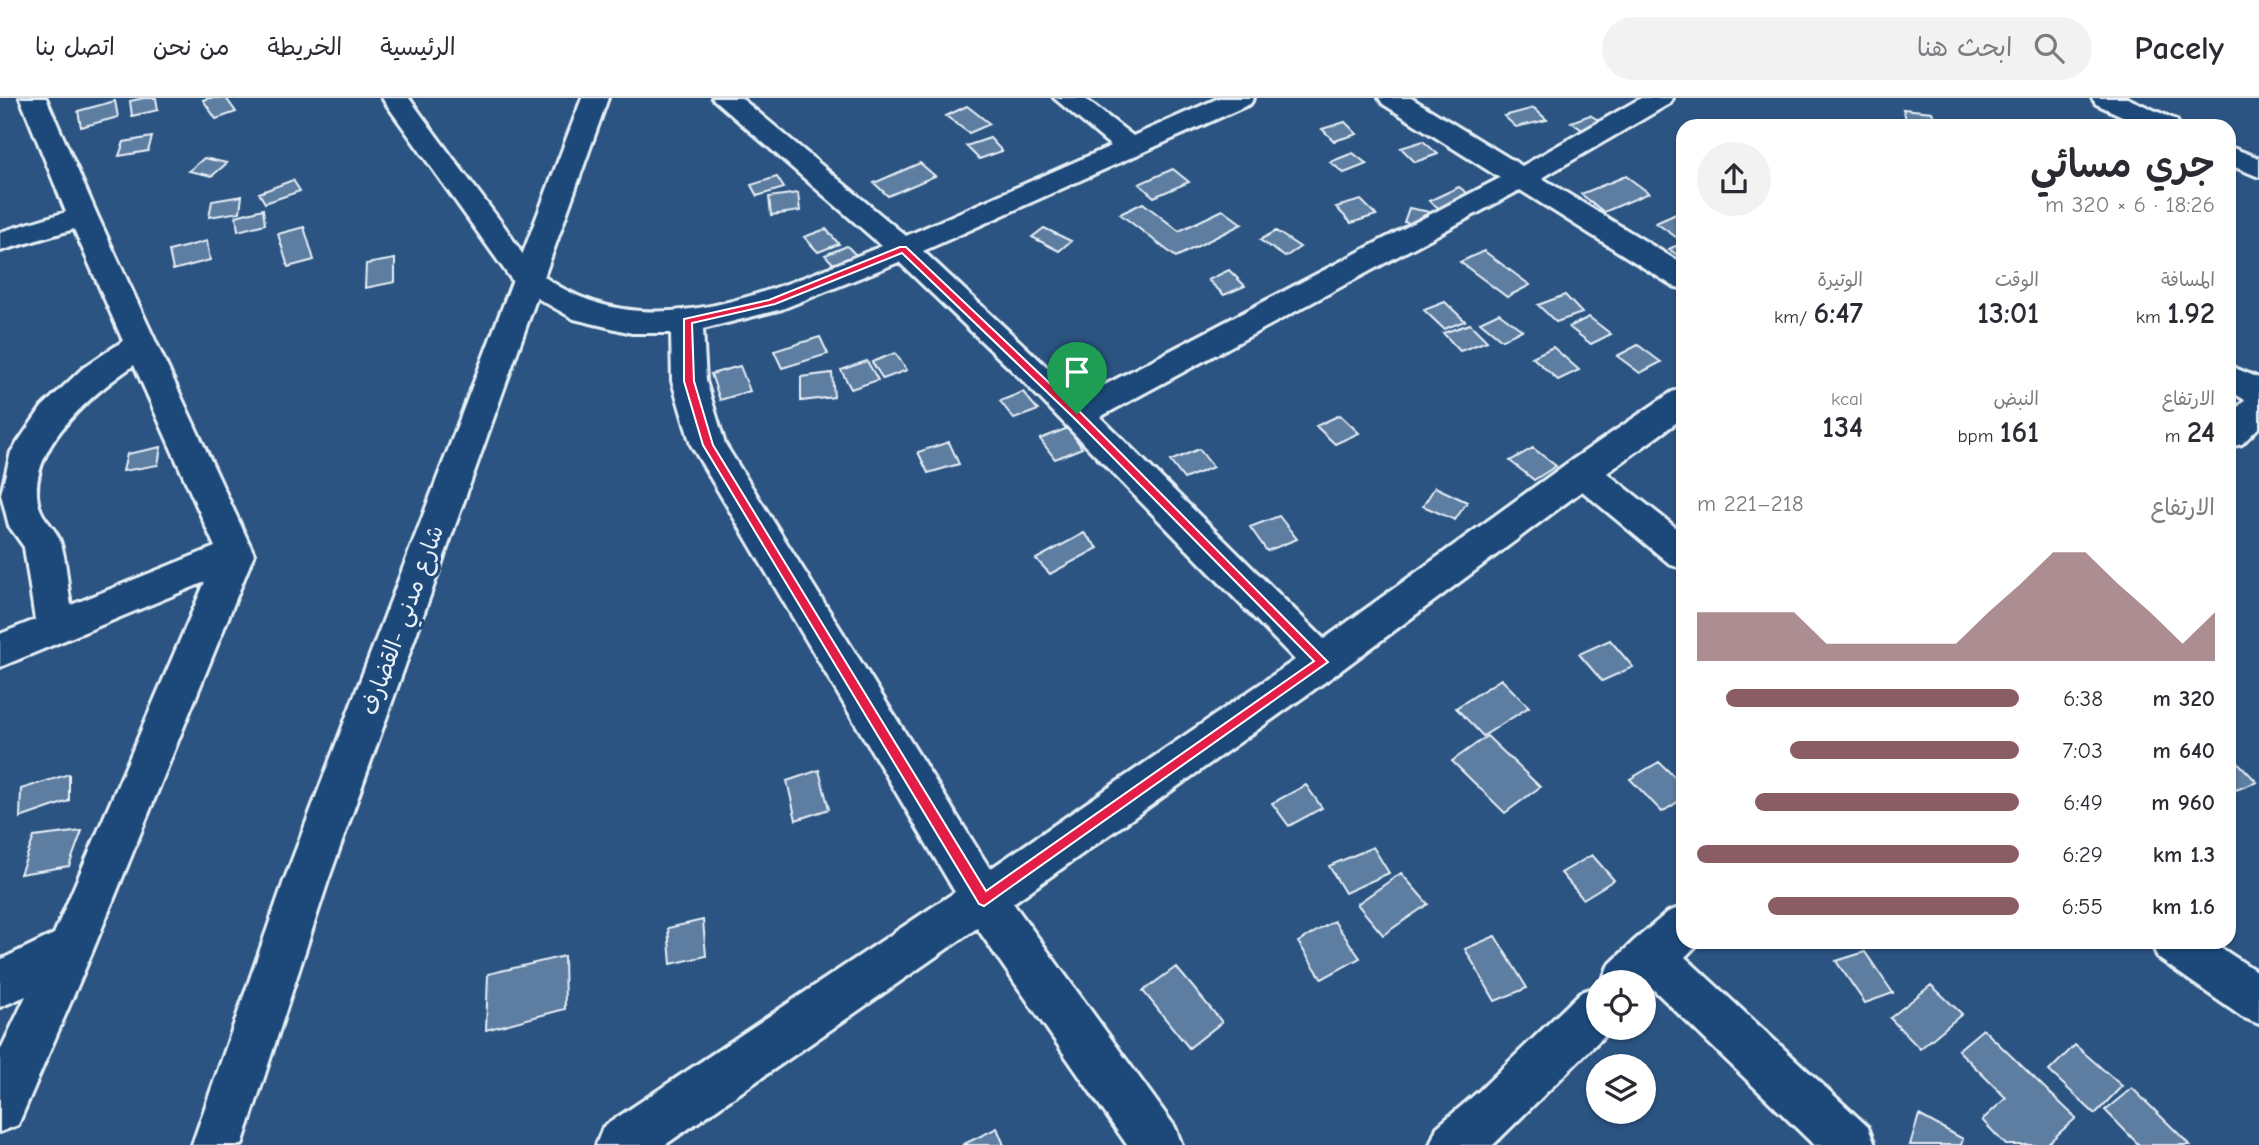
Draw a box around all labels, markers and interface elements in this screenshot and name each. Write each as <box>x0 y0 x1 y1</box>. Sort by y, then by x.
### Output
search box <box>1602 17 2092 80</box>
icon: search <box>2030 29 2068 67</box>
text: Pacely <box>2134 29 2224 67</box>
text: اتصل بنا <box>35 33 115 61</box>
text: من نحن <box>153 33 229 61</box>
text: الخريطة <box>267 33 342 61</box>
text: الرئيسية <box>380 33 456 61</box>
text: ابحث هنا <box>1917 33 2012 63</box>
button: share <box>1697 142 1771 216</box>
text: جري مسائي <box>2030 143 2215 187</box>
text: 18:26 · 6 × 320 m <box>2045 191 2215 218</box>
text: الوتيرة <box>1817 269 1863 291</box>
text: الوقت <box>1995 269 2039 291</box>
text: المسافة <box>2161 269 2215 291</box>
text: 6:47 <box>1814 296 1863 331</box>
text: 13:01 <box>1977 296 2039 331</box>
text: 1.92 <box>2167 296 2215 331</box>
text: /km <box>1774 306 1814 328</box>
text: km <box>2136 306 2167 328</box>
pin <box>1047 342 1107 414</box>
icon: arrive <box>1058 353 1096 391</box>
text: kcal <box>1831 388 1863 410</box>
text: النبض <box>1994 388 2039 410</box>
text: الارتفاع <box>2162 388 2215 410</box>
text: 134 <box>1822 410 1863 445</box>
text: 161 <box>2000 415 2039 450</box>
text: 24 <box>2187 415 2215 450</box>
text: bpm <box>1957 425 2000 447</box>
text: m <box>2165 425 2187 447</box>
text: 218–221 m <box>1697 490 1804 517</box>
text: الارتفاع <box>2151 494 2215 521</box>
street label: شارع مدني -القضارف <box>356 522 456 721</box>
text: 6:38 <box>2063 685 2103 712</box>
text: 320 m <box>2153 685 2215 712</box>
text: 7:03 <box>2062 737 2103 764</box>
text: 640 m <box>2153 737 2215 764</box>
text: 6:49 <box>2063 789 2103 816</box>
text: 960 m <box>2151 789 2215 816</box>
text: 6:29 <box>2062 841 2103 868</box>
text: 1.3 km <box>2153 841 2215 868</box>
text: 6:55 <box>2061 893 2103 920</box>
text: 1.6 km <box>2152 893 2215 920</box>
map controls <box>1586 970 1656 1124</box>
button: locate <box>1586 970 1656 1040</box>
button: layers <box>1586 1054 1656 1124</box>

